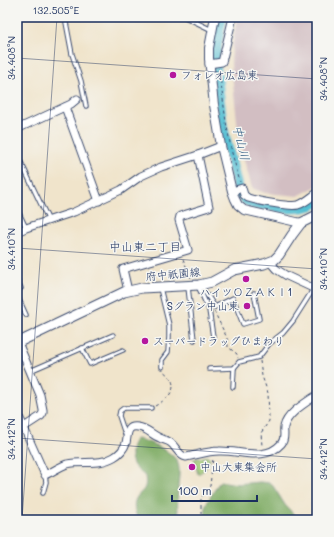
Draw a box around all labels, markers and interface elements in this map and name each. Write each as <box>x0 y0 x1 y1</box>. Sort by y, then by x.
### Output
text: 132.505°E <box>33 3 79 17</box>
text: 34.408°N <box>4 36 18 80</box>
text: 34.408°N <box>316 57 330 101</box>
place label: フォレオ広島東 <box>181 67 258 82</box>
marker: フォレオ広島東 <box>168 70 178 80</box>
water label: 中山川 <box>230 123 254 162</box>
text: 34.410°N <box>4 228 18 270</box>
district label: 中山東二丁目 <box>109 238 181 254</box>
text: 34.410°N <box>316 248 330 290</box>
street label: 府中祇園線 <box>145 264 201 283</box>
marker: ハイツＯＺＡＫＩ1 <box>241 274 251 284</box>
place label: ハイツＯＺＡＫＩ1 <box>200 284 292 299</box>
place label: Sグラン中山東 <box>167 298 239 313</box>
marker: Sグラン中山東 <box>242 301 252 311</box>
place label: スーパードラッグひまわり <box>153 333 285 348</box>
marker: スーパードラッグひまわり <box>140 336 150 346</box>
text: 34.412°N <box>4 418 18 460</box>
text: 34.412°N <box>316 438 330 480</box>
place label: 中山大東集会所 <box>200 459 277 474</box>
marker: 中山大東集会所 <box>187 462 197 472</box>
scale bar <box>172 477 257 503</box>
text: 100 m <box>178 482 212 498</box>

